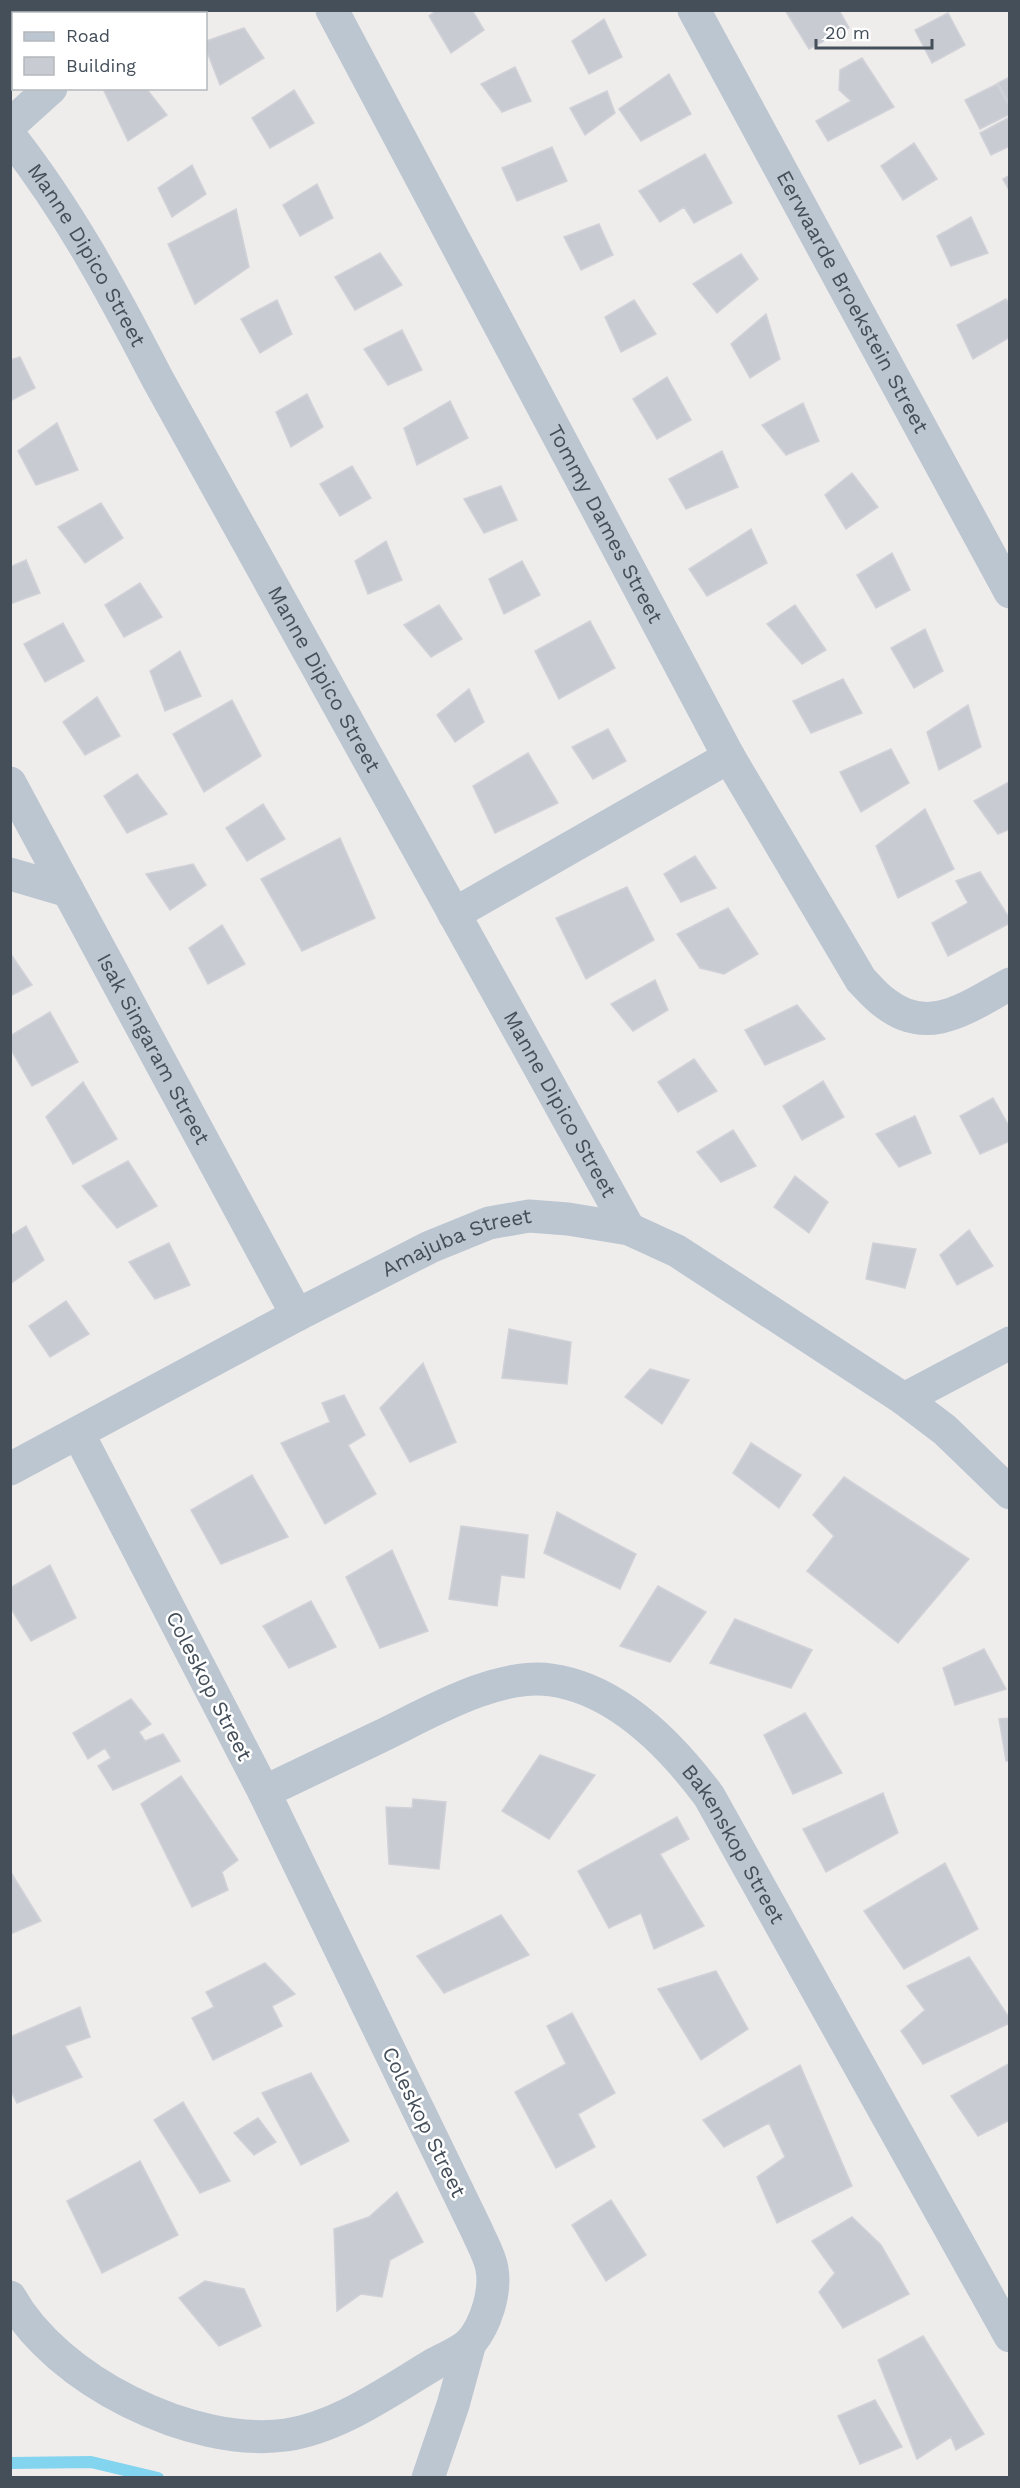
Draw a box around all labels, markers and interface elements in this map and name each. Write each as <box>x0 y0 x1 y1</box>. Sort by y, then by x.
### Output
legend <box>12 12 207 90</box>
scale bar <box>816 12 932 50</box>
text: 20 m <box>825 22 870 43</box>
text: Road <box>66 25 110 46</box>
text: Building <box>66 55 136 76</box>
street label: Manne Dipico Street <box>23 158 151 351</box>
street label: Eerwaarde Broekstein Street <box>772 166 934 437</box>
street label: Tommy Dames Street <box>543 420 669 627</box>
street label: Manne Dipico Street <box>263 581 386 777</box>
street label: Isak Singaram Street <box>92 949 216 1149</box>
street label: Manne Dipico Street <box>499 1006 622 1202</box>
street label: Amajuba Street <box>377 1203 534 1282</box>
street label: Coleskop Street <box>161 1607 258 1765</box>
street label: Bakenskop Street <box>677 1759 791 1928</box>
street label: Coleskop Street <box>377 2042 472 2201</box>

